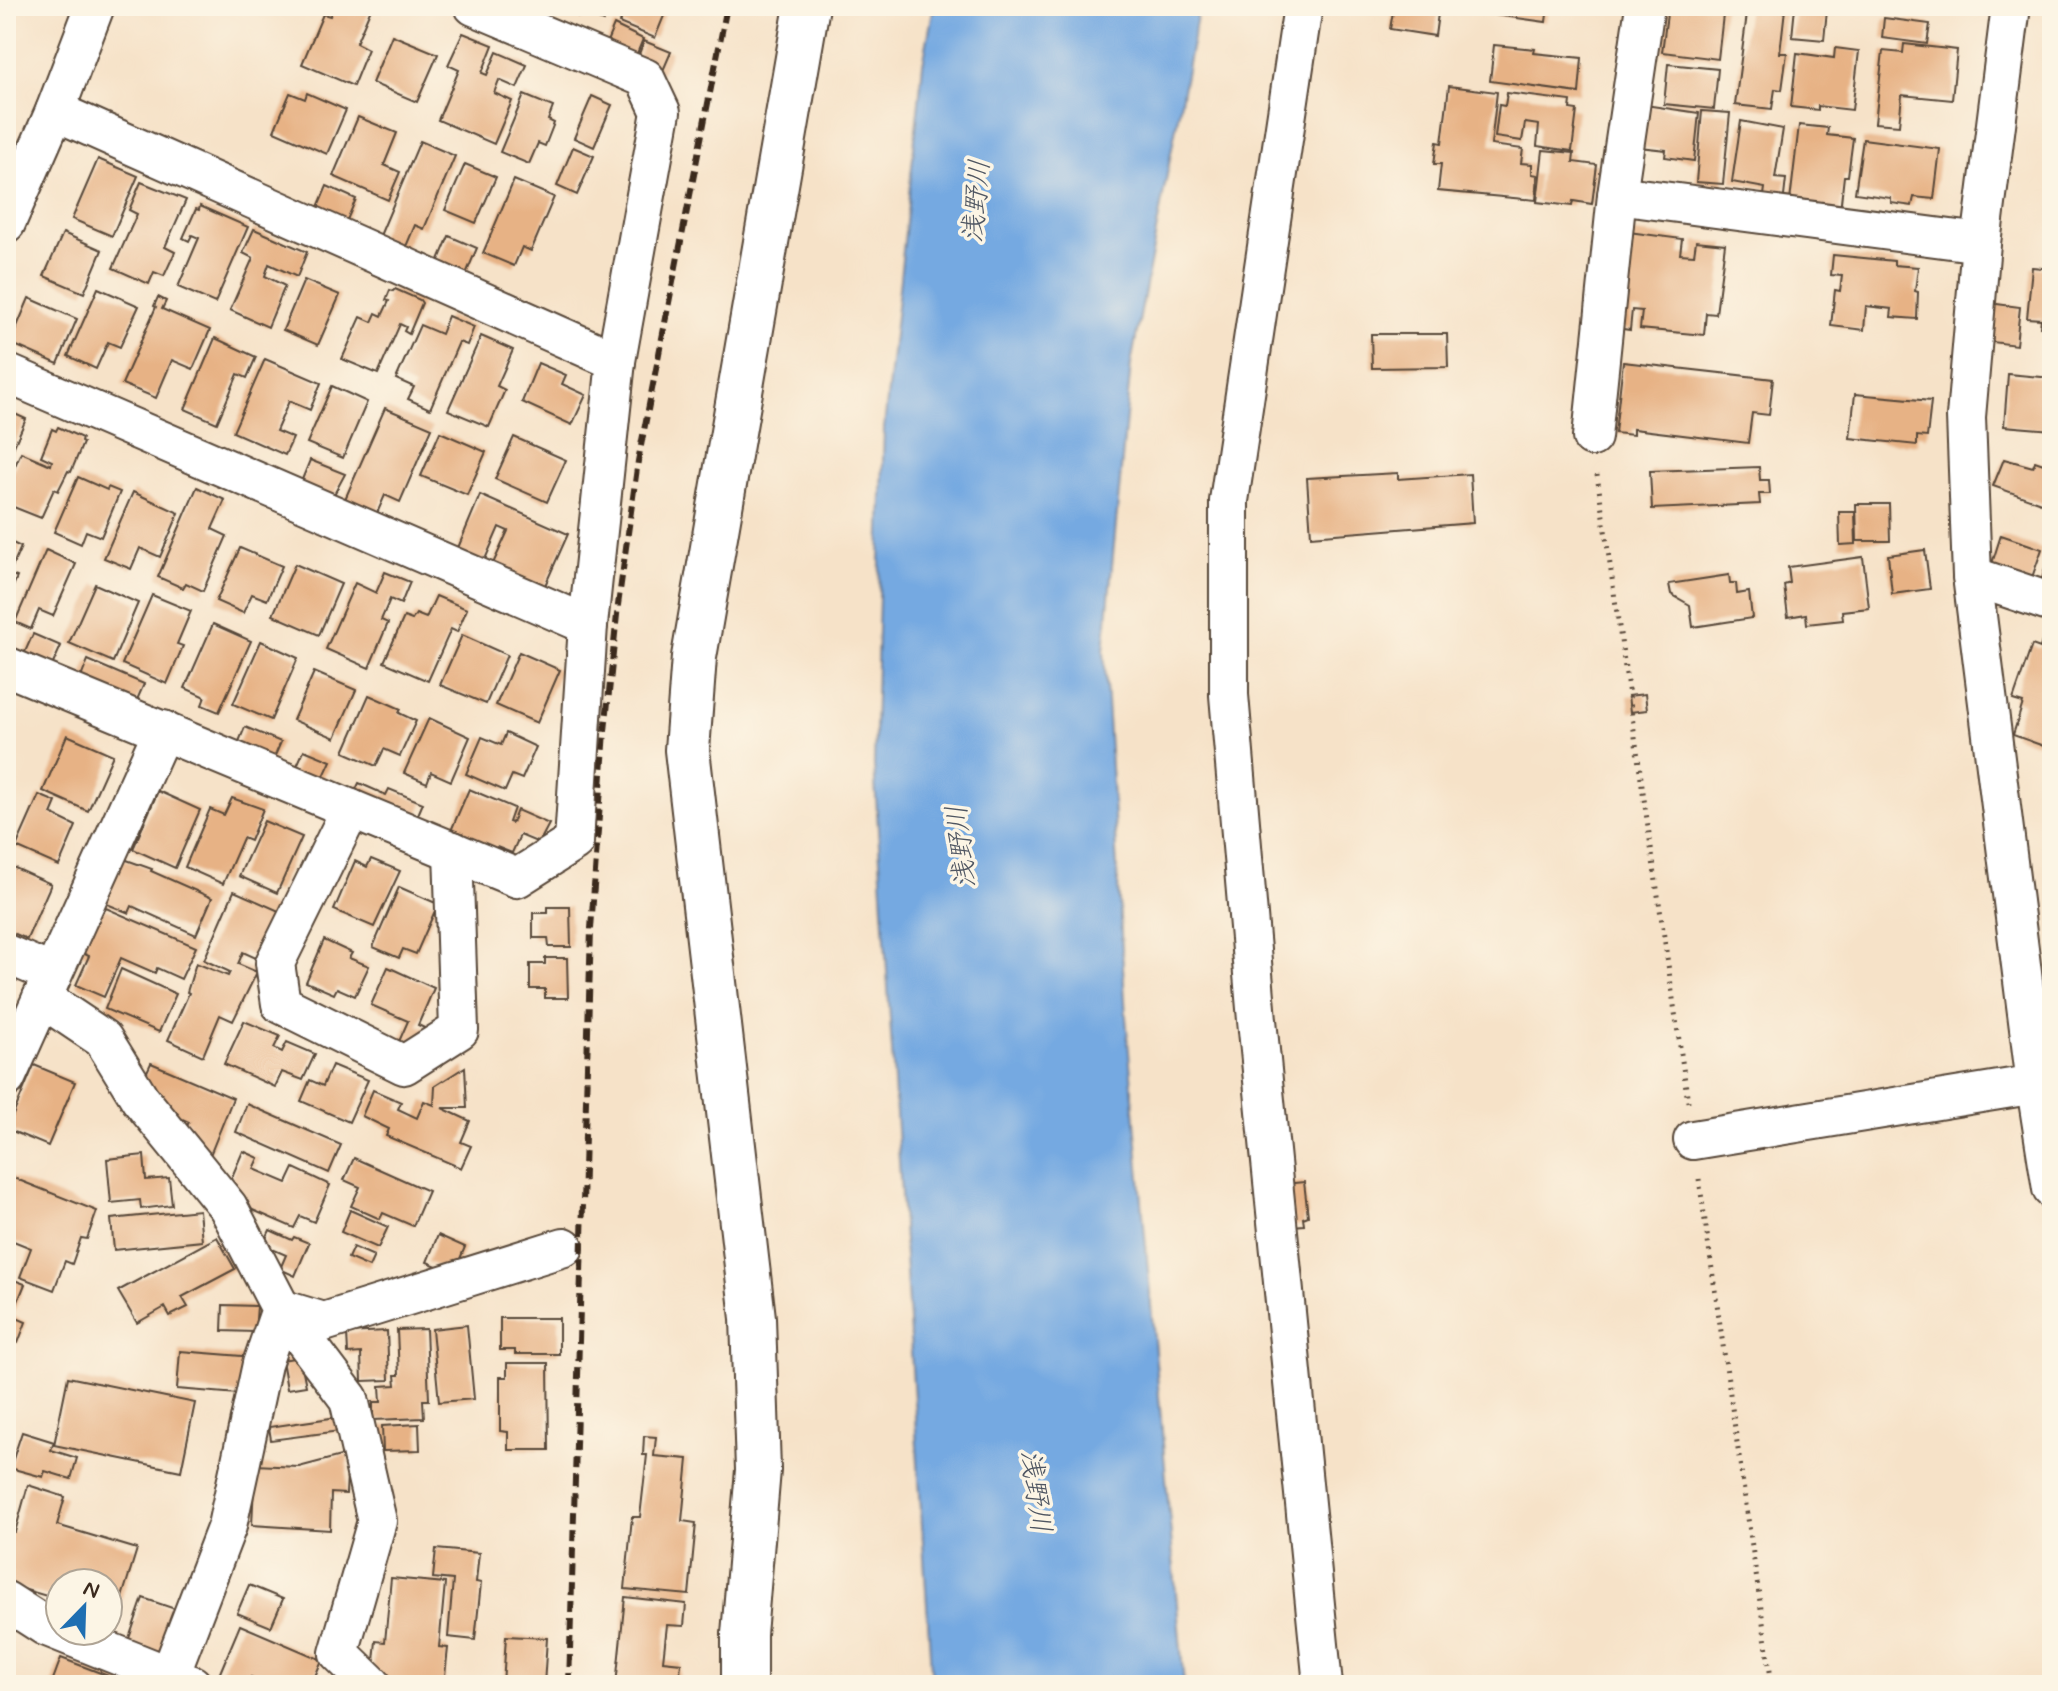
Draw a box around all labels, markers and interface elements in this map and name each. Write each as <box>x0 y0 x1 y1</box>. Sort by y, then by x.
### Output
water label: 浅野川 <box>955 158 1000 245</box>
water label: 浅野川 <box>939 803 986 891</box>
water label: 浅野川 <box>1010 1447 1059 1536</box>
north arrow <box>44 1567 124 1647</box>
text: N <box>79 1575 103 1606</box>

